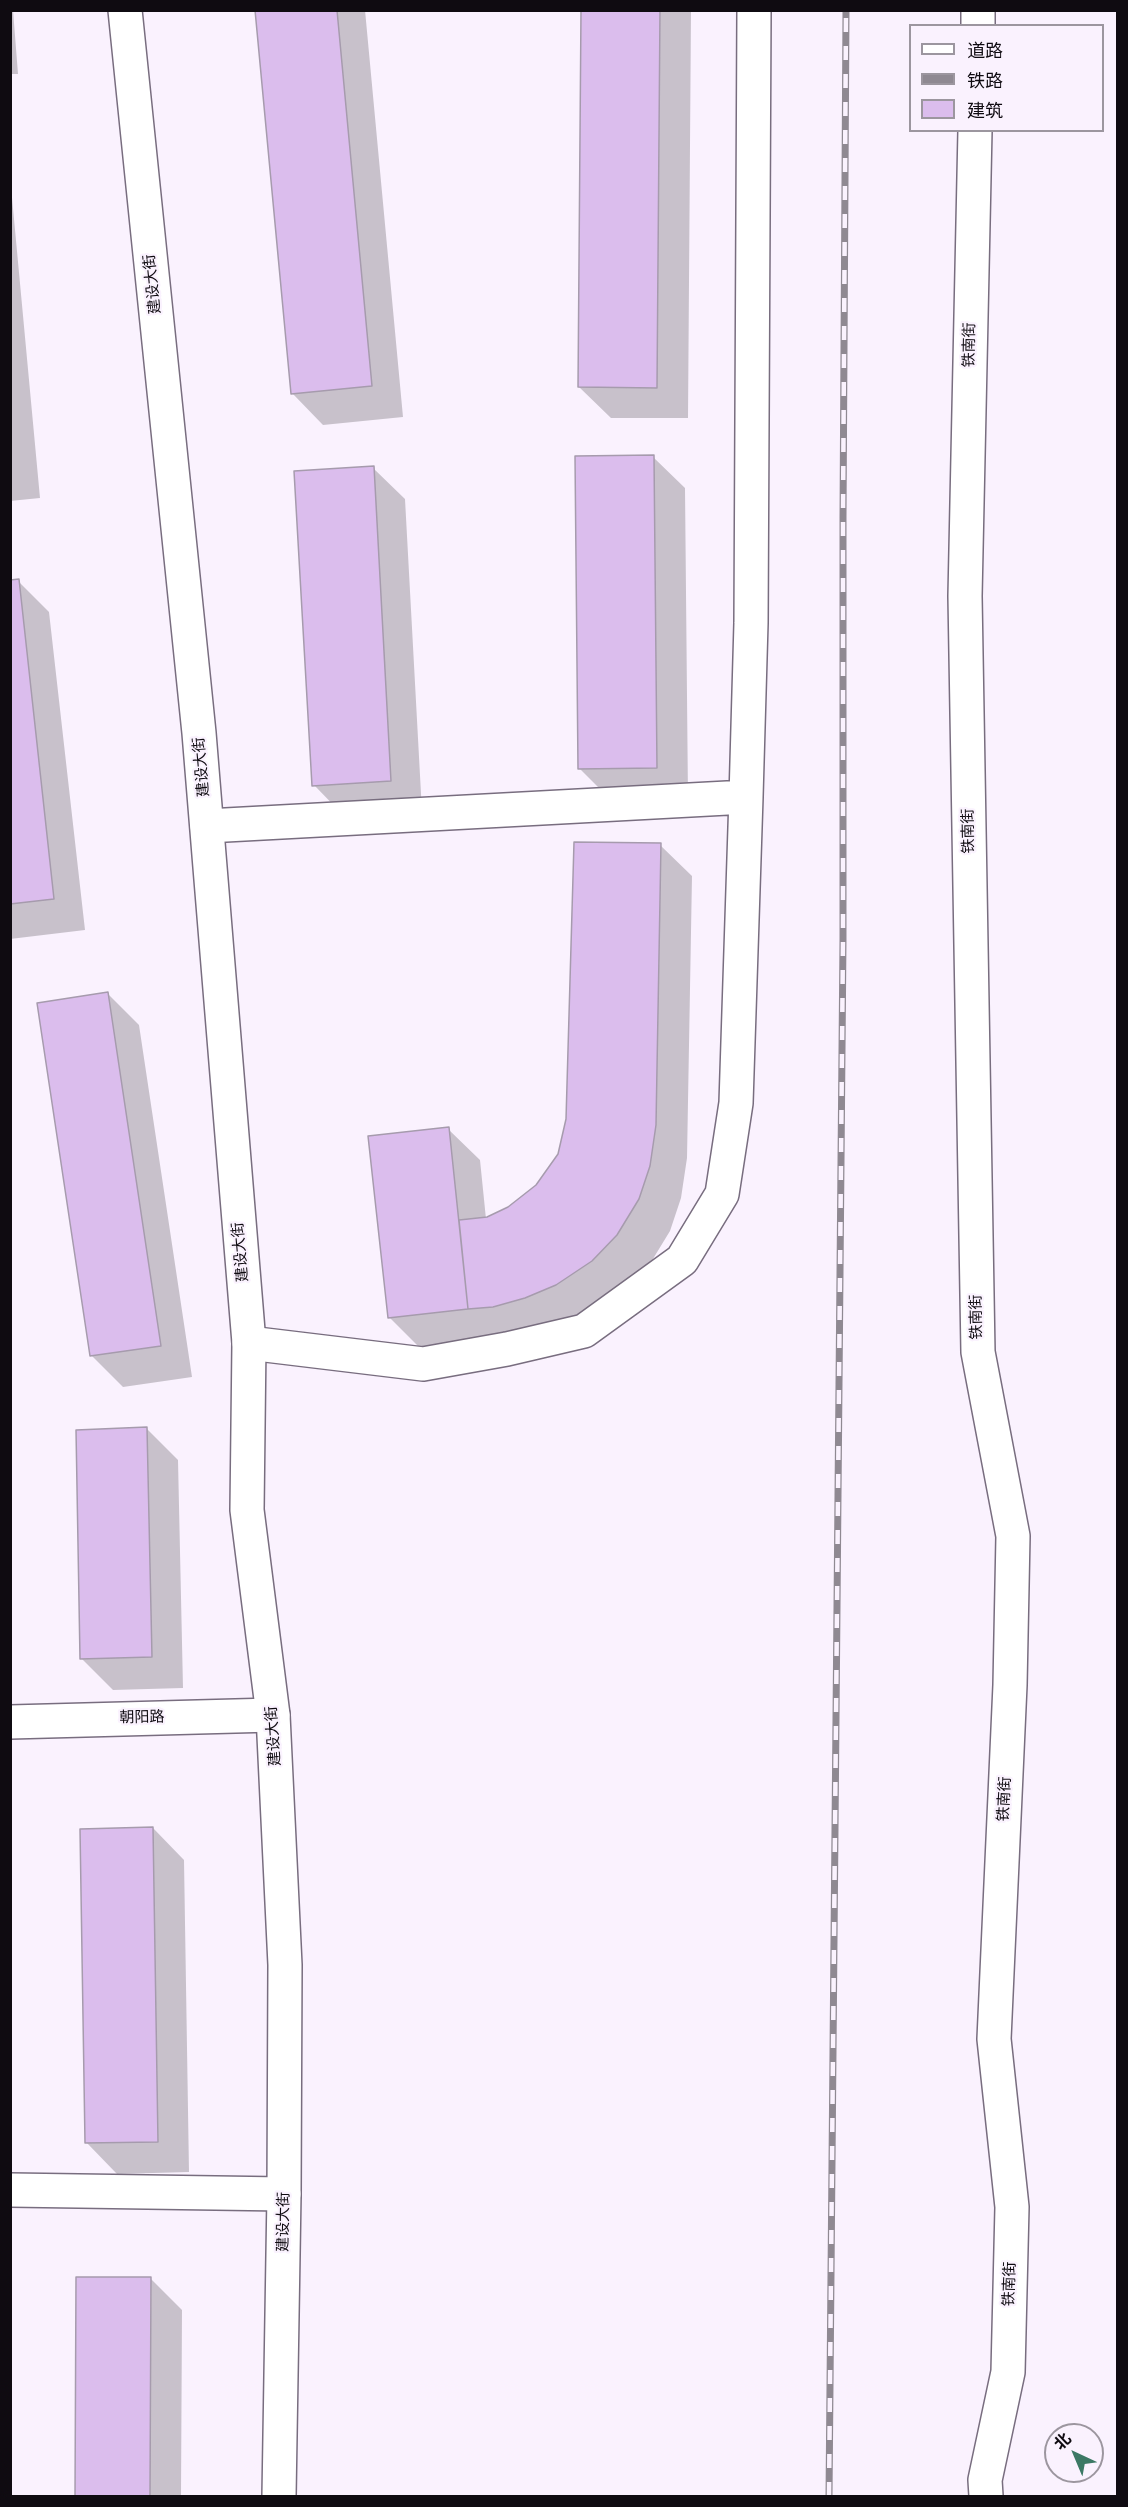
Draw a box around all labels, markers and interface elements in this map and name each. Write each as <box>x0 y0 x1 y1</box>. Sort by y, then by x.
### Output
legend <box>909 24 1104 132</box>
text: 道路 <box>967 39 1003 63</box>
text: 铁路 <box>967 69 1003 93</box>
text: 建筑 <box>967 99 1003 123</box>
street label: 建设大街 <box>141 253 165 315</box>
street label: 铁南街 <box>961 322 979 368</box>
street label: 建设大街 <box>190 736 214 798</box>
street label: 铁南街 <box>960 808 978 854</box>
street label: 建设大街 <box>229 1221 253 1283</box>
street label: 铁南街 <box>968 1294 986 1340</box>
street label: 建设大街 <box>263 1705 285 1767</box>
street label: 朝阳路 <box>119 1709 165 1727</box>
street label: 铁南街 <box>995 1776 1015 1822</box>
street label: 建设大街 <box>274 2192 294 2252</box>
street label: 铁南街 <box>1000 2261 1020 2307</box>
north arrow <box>1044 2423 1104 2483</box>
text: 北 <box>1049 2428 1076 2454</box>

